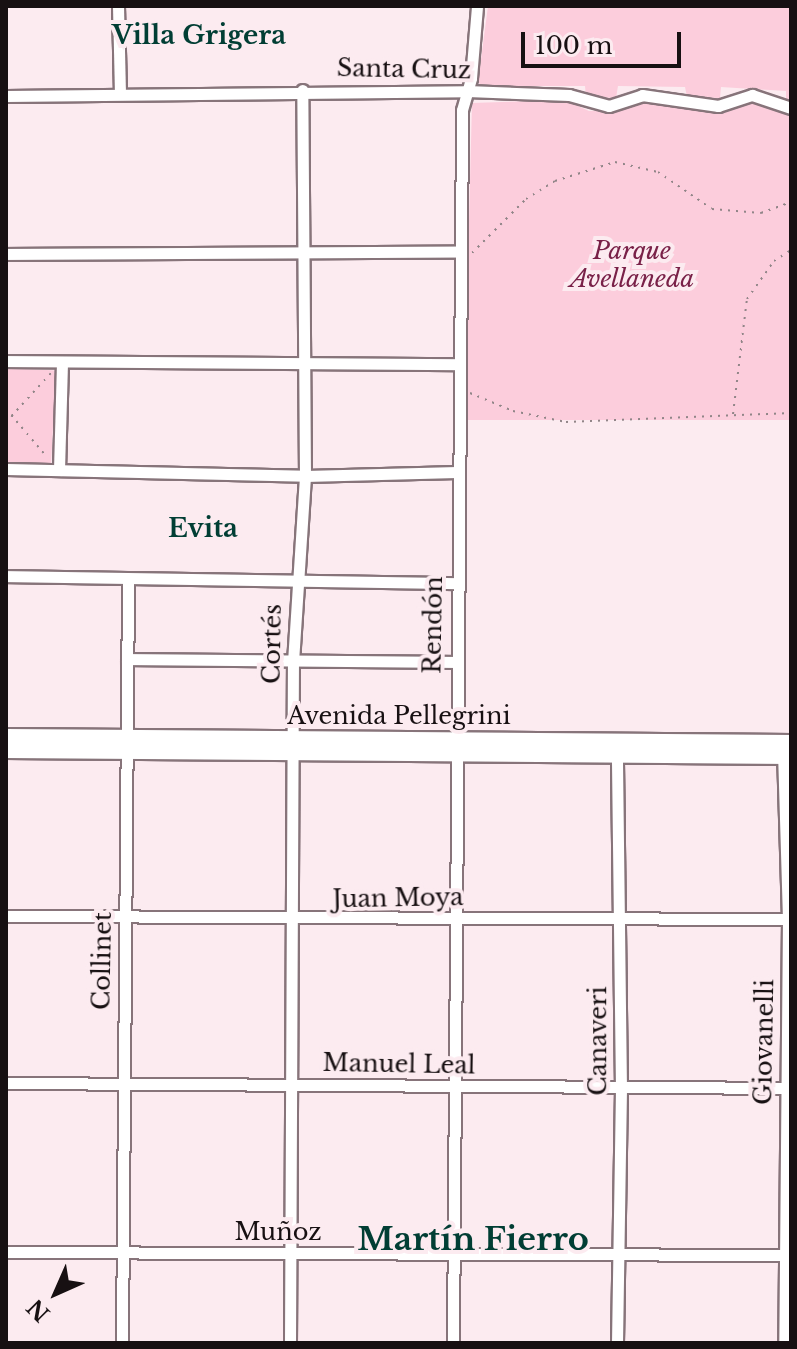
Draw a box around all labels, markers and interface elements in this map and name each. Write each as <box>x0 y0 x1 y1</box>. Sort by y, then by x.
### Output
scale bar <box>525 16 685 66</box>
district label: Villa Grigera <box>112 20 286 52</box>
text: 100 m <box>535 31 613 60</box>
street label: Santa Cruz <box>336 53 472 85</box>
park label: Parque Avellaneda <box>570 237 694 293</box>
district label: Evita <box>168 513 238 545</box>
street label: Rendón <box>418 576 448 674</box>
street label: Cortés <box>257 604 287 684</box>
street label: Avenida Pellegrini <box>287 702 511 730</box>
street label: Juan Moya <box>332 882 464 914</box>
street label: Collinet <box>87 912 117 1010</box>
street label: Giovanelli <box>749 979 779 1105</box>
street label: Canaveri <box>584 986 612 1096</box>
street label: Manuel Leal <box>322 1048 476 1080</box>
street label: Muñoz <box>234 1218 322 1246</box>
district label: Martín Fierro <box>357 1220 589 1258</box>
north arrow <box>16 1253 96 1333</box>
text: N <box>22 1293 56 1327</box>

